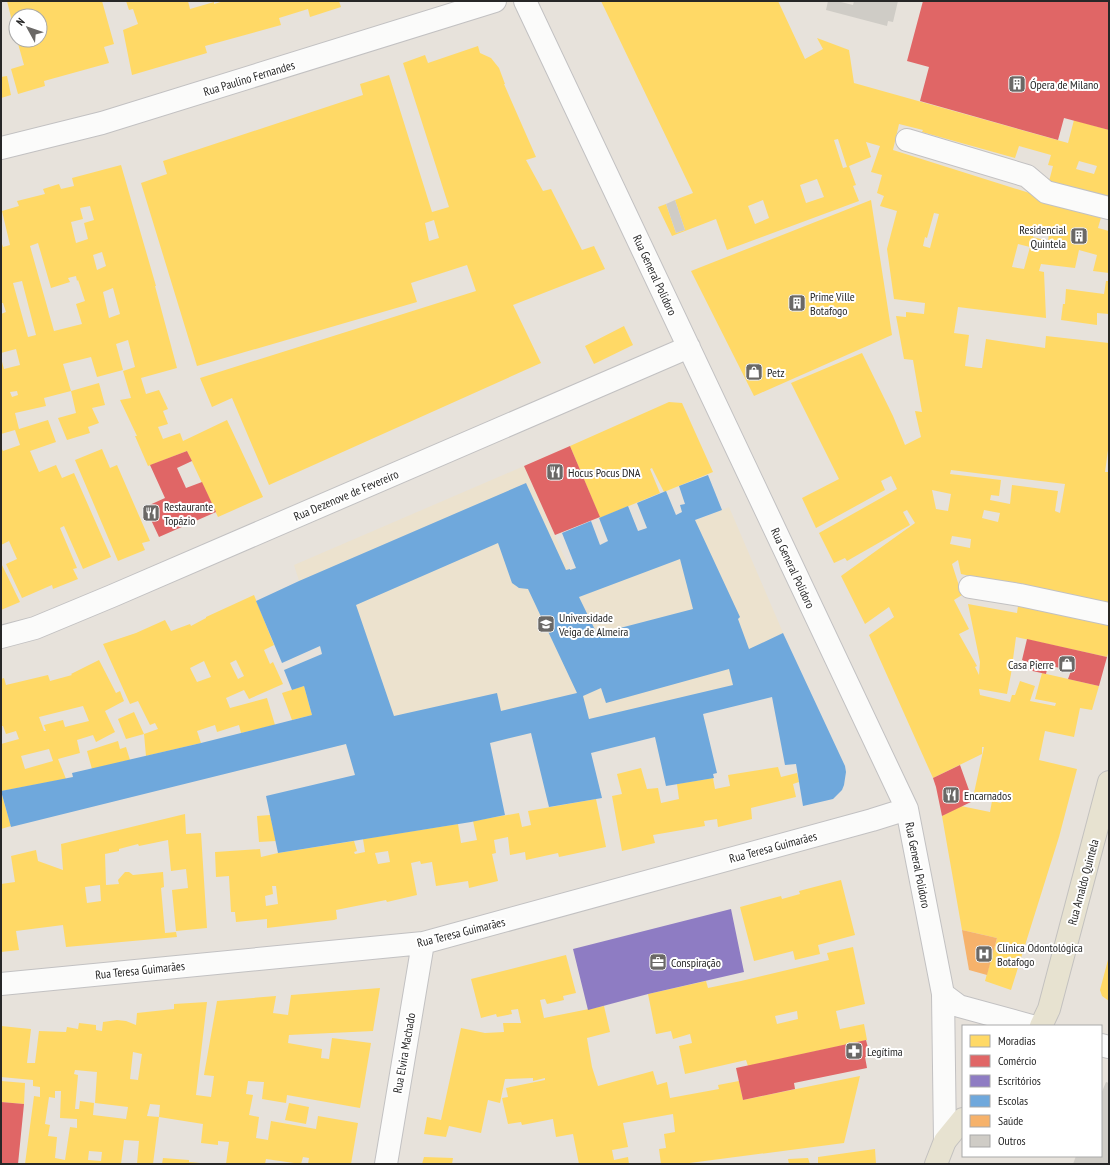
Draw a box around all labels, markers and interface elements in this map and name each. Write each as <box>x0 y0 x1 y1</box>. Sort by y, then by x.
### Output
north arrow <box>8 8 48 48</box>
text: N <box>13 15 28 28</box>
street label: Rua Paulino Fernandes <box>202 57 296 99</box>
building icon: Ópera de Milano <box>1007 74 1027 94</box>
place label: Ópera de Milano <box>1030 77 1098 92</box>
place label: Residencial Quintela <box>1019 222 1066 251</box>
building icon: Residencial Quintela <box>1069 226 1089 246</box>
street label: Rua General Polidoro <box>630 232 680 318</box>
place label: Prime Ville Botafogo <box>810 289 855 318</box>
building icon: Prime Ville Botafogo <box>787 293 807 313</box>
shop icon: Petz <box>744 362 764 382</box>
place label: Petz <box>767 365 785 380</box>
restaurant icon: Hocus Pocus DNA <box>545 462 565 482</box>
place label: Hocus Pocus DNA <box>568 465 641 480</box>
street label: Rua Dezenove de Fevereiro <box>291 466 401 524</box>
place label: Restaurante Topázio <box>164 499 213 528</box>
restaurant icon: Restaurante Topázio <box>141 503 161 523</box>
street label: Rua General Polidoro <box>768 525 818 611</box>
place label: Universidade Veiga de Almeira <box>558 610 629 639</box>
school or university icon: Universidade Veiga de Almeira <box>536 614 556 634</box>
shop icon: Casa Pierre <box>1057 654 1077 674</box>
place label: Casa Pierre <box>1008 657 1054 672</box>
restaurant icon: Encarnados <box>941 785 961 805</box>
place label: Encarnados <box>964 788 1011 803</box>
street label: Rua General Polidoro <box>902 821 934 909</box>
street label: Rua Teresa Guimarães <box>728 828 818 866</box>
street label: Rua Arnaldo Quintela <box>1064 837 1102 927</box>
street label: Rua Teresa Guimarães <box>415 914 507 950</box>
place label: Clínica Odontológica Botafogo <box>997 940 1083 969</box>
hospital icon: Clínica Odontológica Botafogo <box>974 944 994 964</box>
office icon: Conspiração <box>648 952 668 972</box>
place label: Conspiração <box>671 955 721 970</box>
street label: Rua Teresa Guimarães <box>94 958 186 982</box>
street label: Rua Elvira Machado <box>390 1012 418 1094</box>
legend <box>962 1025 1102 1157</box>
text: Moradias <box>998 1033 1036 1048</box>
pharmacy icon: Legítima <box>844 1041 864 1061</box>
place label: Legítima <box>867 1044 903 1059</box>
text: Comércio <box>998 1053 1036 1068</box>
text: Escritórios <box>998 1073 1041 1088</box>
text: Escolas <box>998 1093 1028 1108</box>
text: Saúde <box>998 1113 1023 1128</box>
text: Outros <box>998 1133 1026 1148</box>

